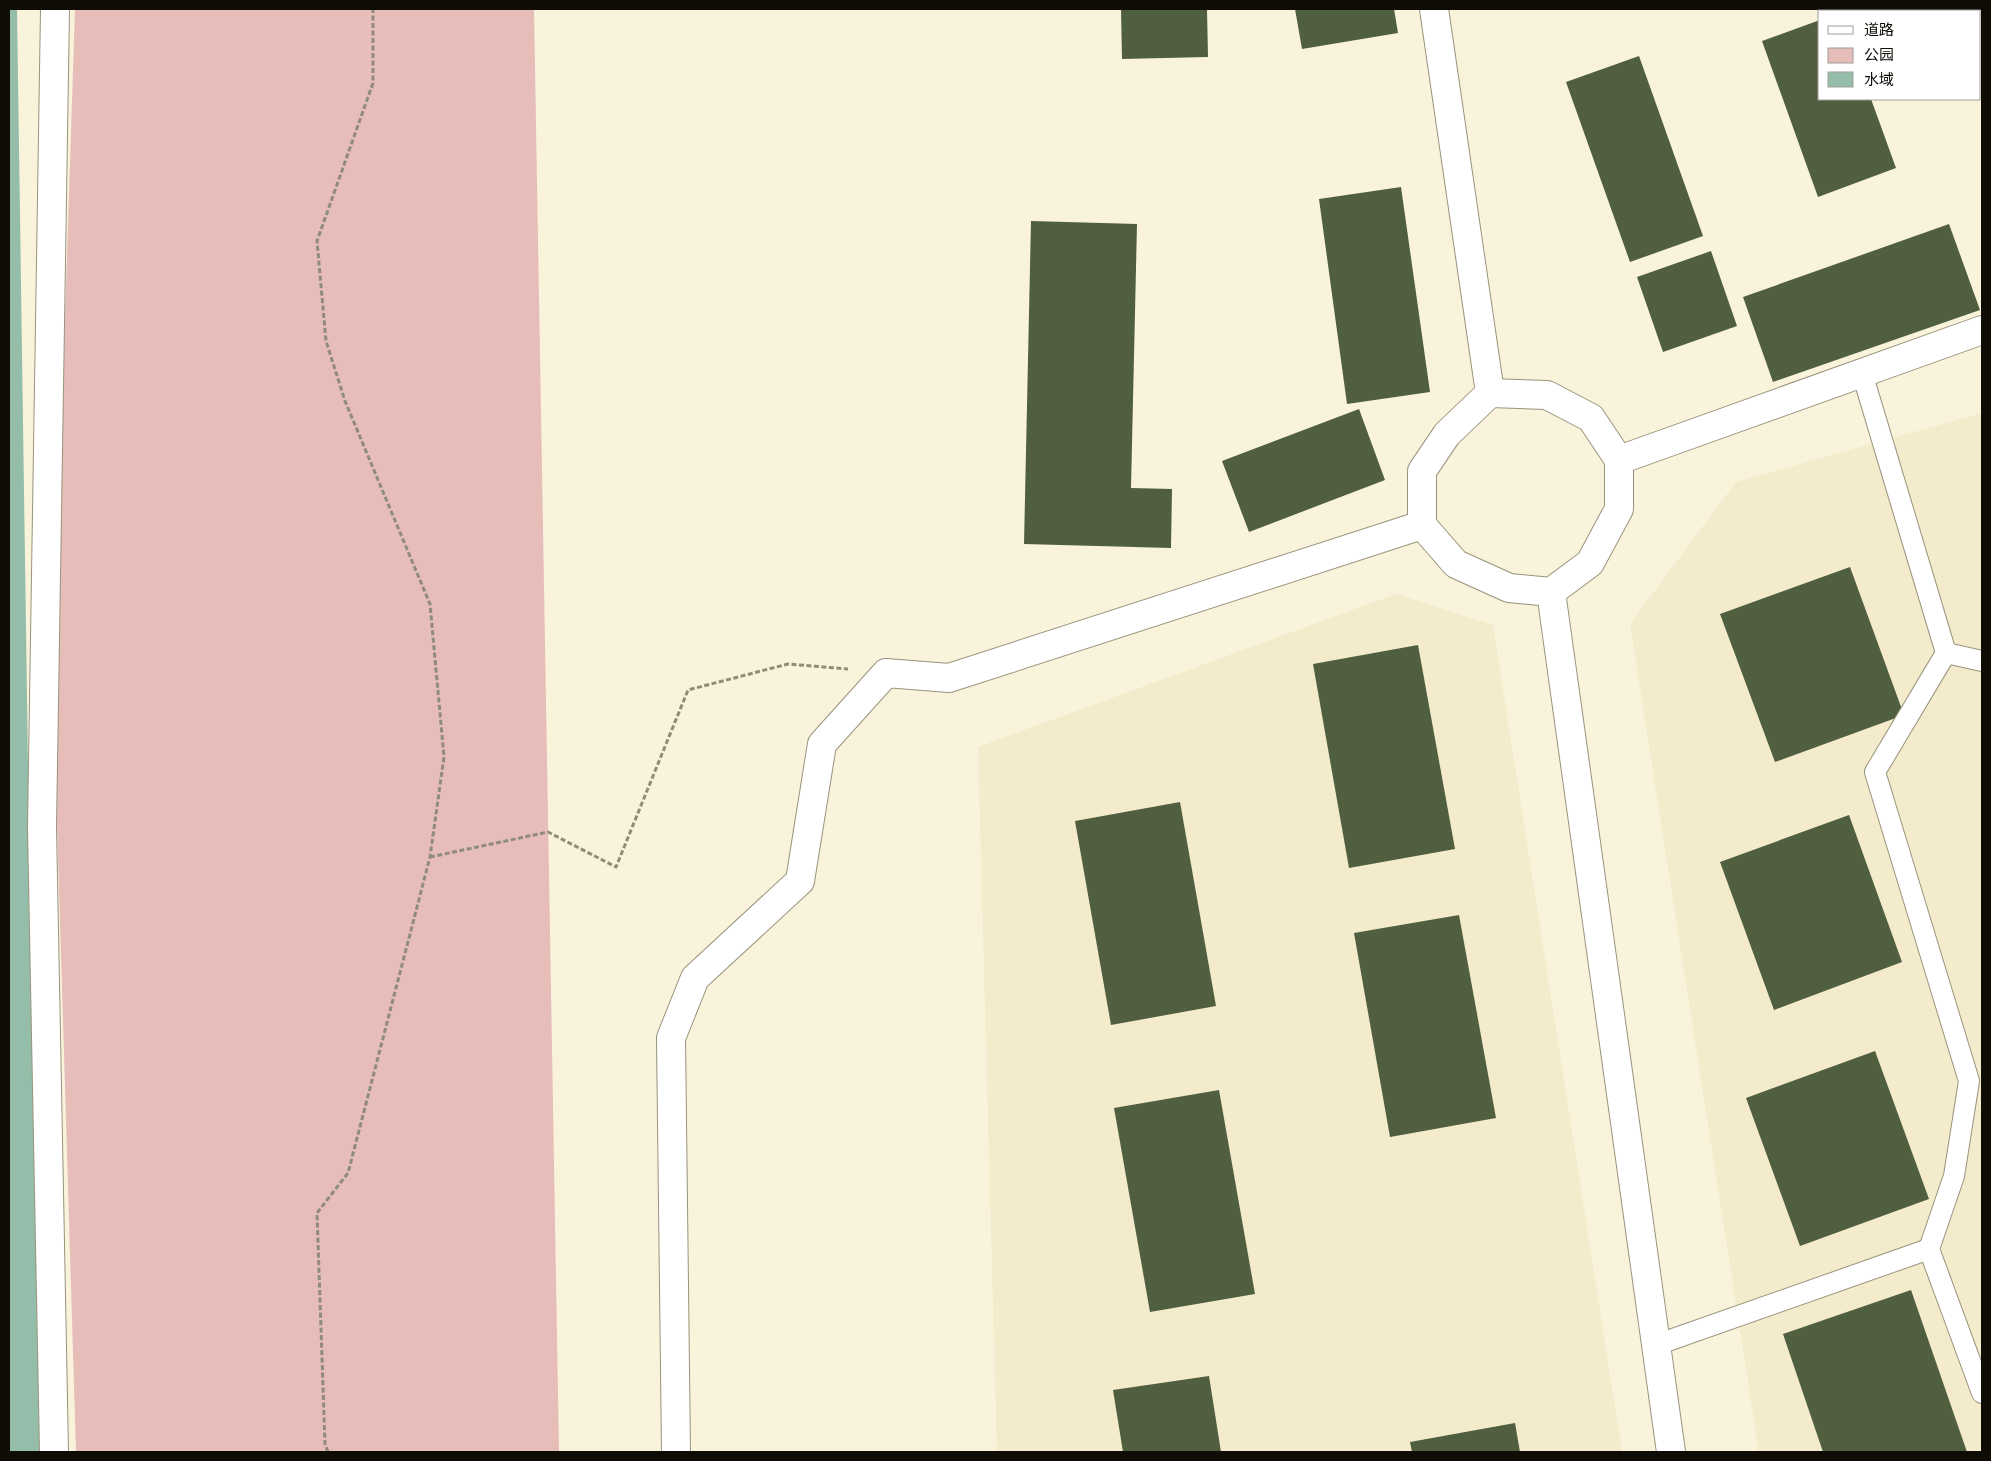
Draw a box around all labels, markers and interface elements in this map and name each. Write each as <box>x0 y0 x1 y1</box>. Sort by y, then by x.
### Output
legend <box>1818 10 1981 100</box>
text: 道路 <box>1864 20 1894 38</box>
text: 公园 <box>1864 45 1894 63</box>
text: 水域 <box>1864 70 1894 88</box>

